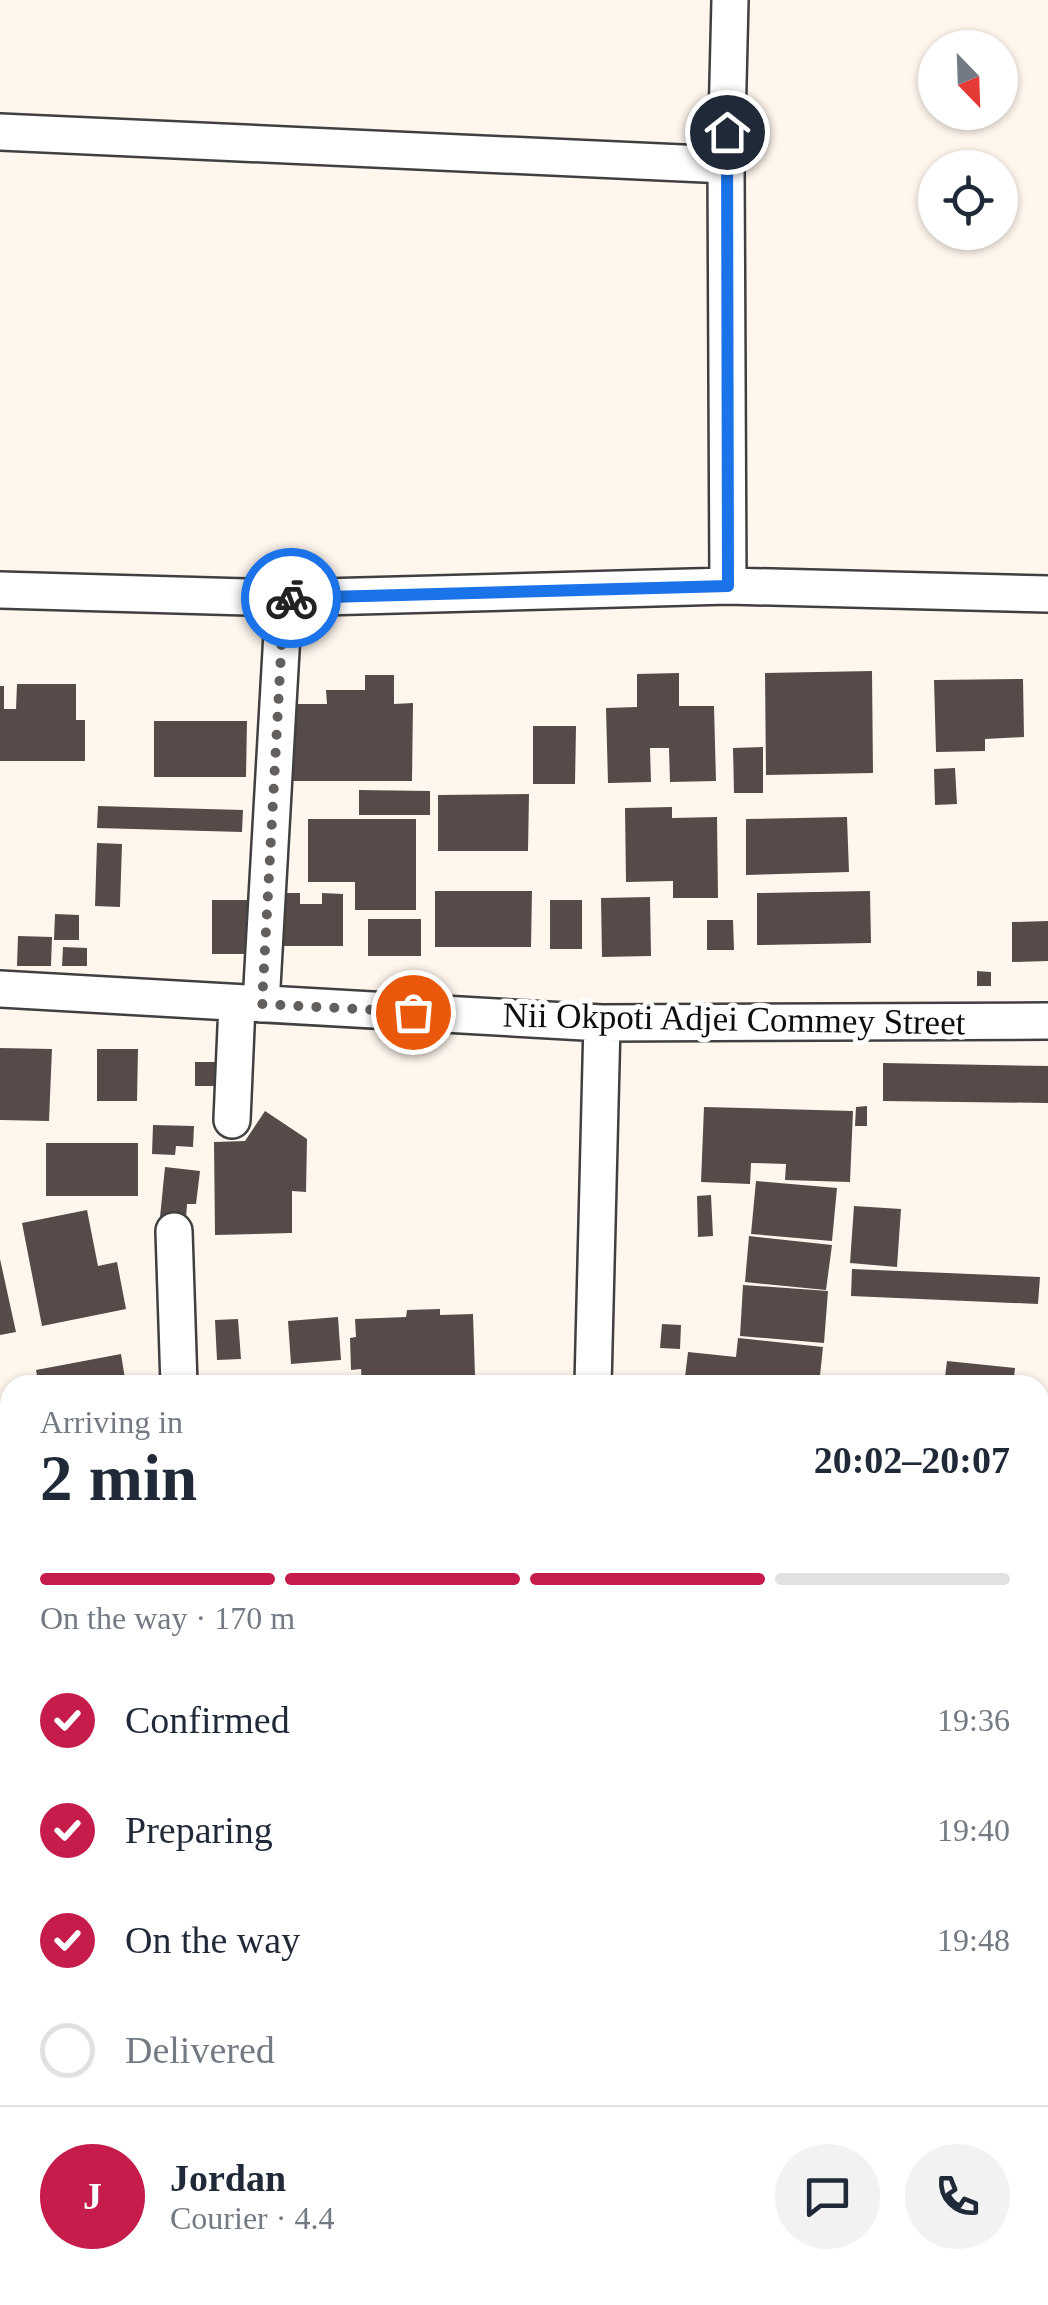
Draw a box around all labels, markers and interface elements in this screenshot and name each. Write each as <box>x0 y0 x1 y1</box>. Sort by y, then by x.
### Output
north arrow <box>918 30 1018 130</box>
map controls <box>918 30 1018 250</box>
pin <box>685 90 770 175</box>
icon: home <box>700 105 755 160</box>
button: locate <box>918 150 1018 250</box>
courier <box>241 548 341 648</box>
icon: bike <box>264 571 319 626</box>
pin <box>371 970 456 1055</box>
icon: bag <box>386 985 441 1040</box>
street label: Nii Okpoti Adjei Commey Street <box>502 995 966 1043</box>
text: Arriving in <box>40 1404 183 1440</box>
text: 20:02–20:07 <box>814 1439 1010 1481</box>
text: 2 min <box>40 1442 197 1514</box>
text: On the way · 170 m <box>40 1600 295 1636</box>
icon: check <box>40 1693 95 1748</box>
text: Confirmed <box>125 1699 290 1741</box>
text: 19:36 <box>937 1702 1010 1738</box>
icon: check <box>40 1803 95 1858</box>
text: Preparing <box>125 1809 273 1851</box>
text: 19:40 <box>937 1812 1010 1848</box>
icon: check <box>40 1913 95 1968</box>
text: On the way <box>125 1919 300 1961</box>
text: 19:48 <box>937 1922 1010 1958</box>
text: Delivered <box>125 2029 275 2071</box>
button: chat <box>775 2144 880 2249</box>
button: phone <box>905 2144 1010 2249</box>
text: Jordan <box>170 2157 286 2199</box>
text: J <box>83 2175 102 2217</box>
text: Courier · 4.4 <box>170 2200 334 2236</box>

